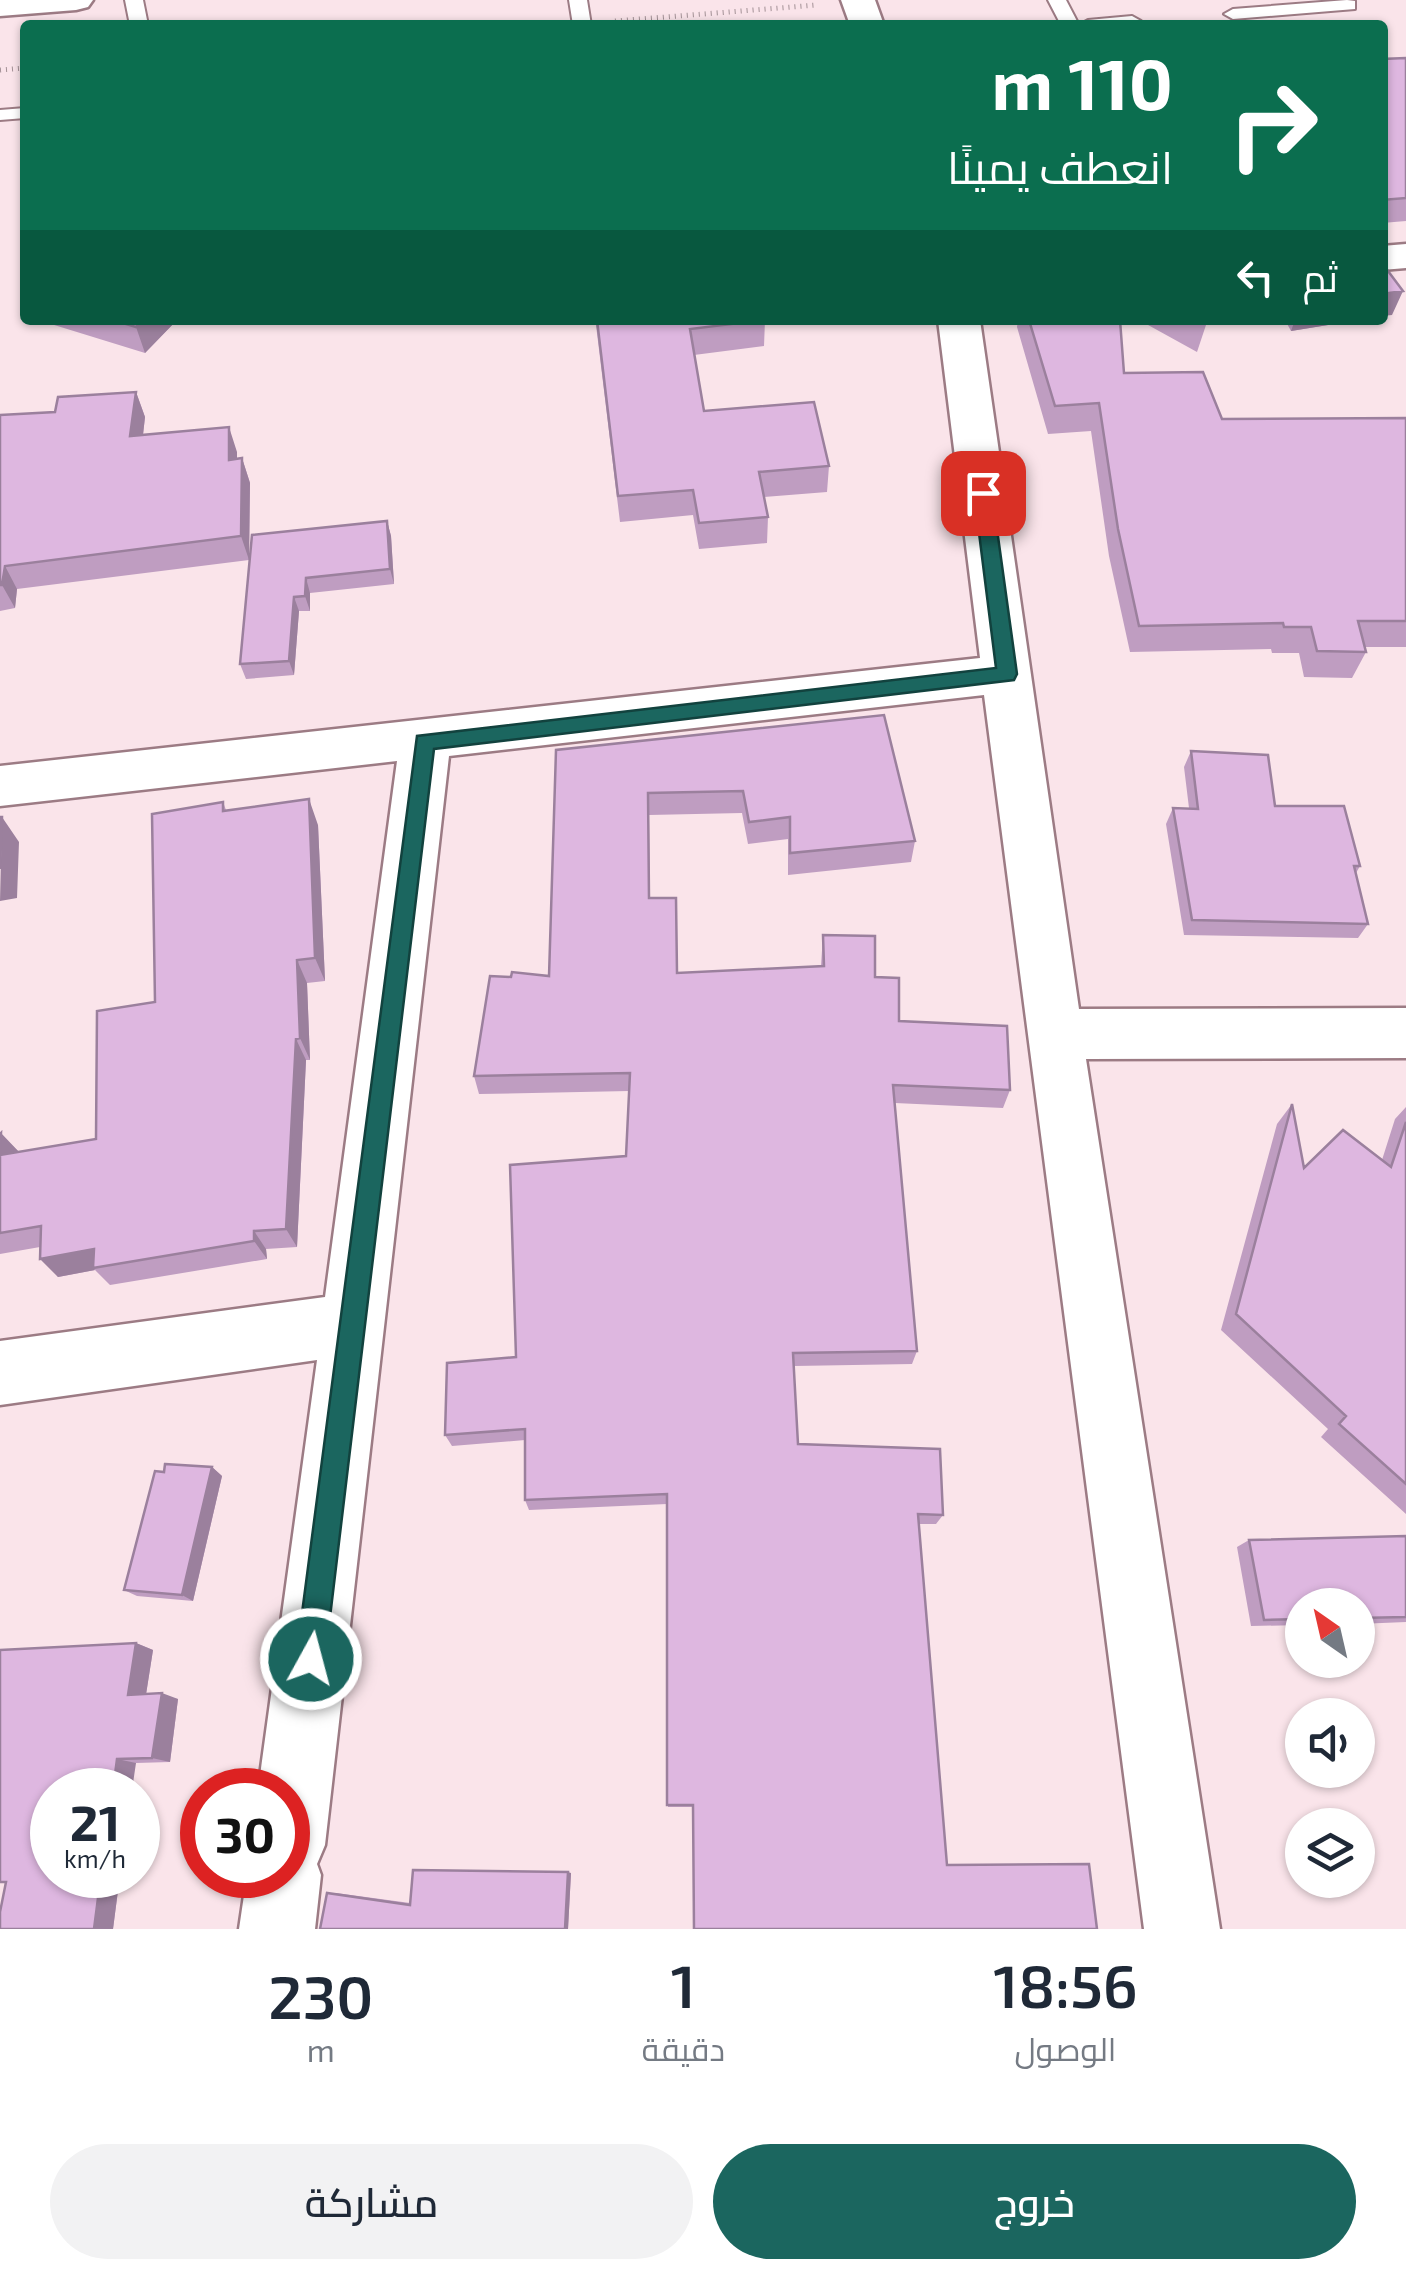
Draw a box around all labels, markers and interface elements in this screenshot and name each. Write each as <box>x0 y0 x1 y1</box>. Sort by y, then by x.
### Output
text: 110 m <box>992 40 1173 124</box>
icon: right <box>1208 60 1338 190</box>
text: انعطف يمينًا <box>947 139 1173 193</box>
icon: left <box>1228 250 1283 305</box>
text: ثم <box>1303 254 1338 300</box>
pin <box>941 451 1026 536</box>
icon: arrive <box>956 466 1011 521</box>
north arrow <box>1285 1588 1375 1678</box>
map controls <box>1285 1588 1375 1898</box>
position arrow <box>259 1607 363 1711</box>
button: sound <box>1285 1698 1375 1788</box>
speed limit sign: 30 <box>180 1768 310 1898</box>
text: 21 <box>70 1791 120 1851</box>
button: layers <box>1285 1808 1375 1898</box>
text: km/h <box>64 1843 126 1873</box>
text: 1 <box>671 1948 696 2020</box>
text: 18:56 <box>993 1948 1138 2020</box>
text: 230 <box>268 1959 374 2031</box>
text: دقيقة <box>642 2029 725 2067</box>
text: الوصول <box>1015 2029 1116 2067</box>
text: m <box>307 2030 335 2068</box>
button: مشاركة <box>50 2144 693 2259</box>
button: خروج <box>713 2144 1356 2259</box>

